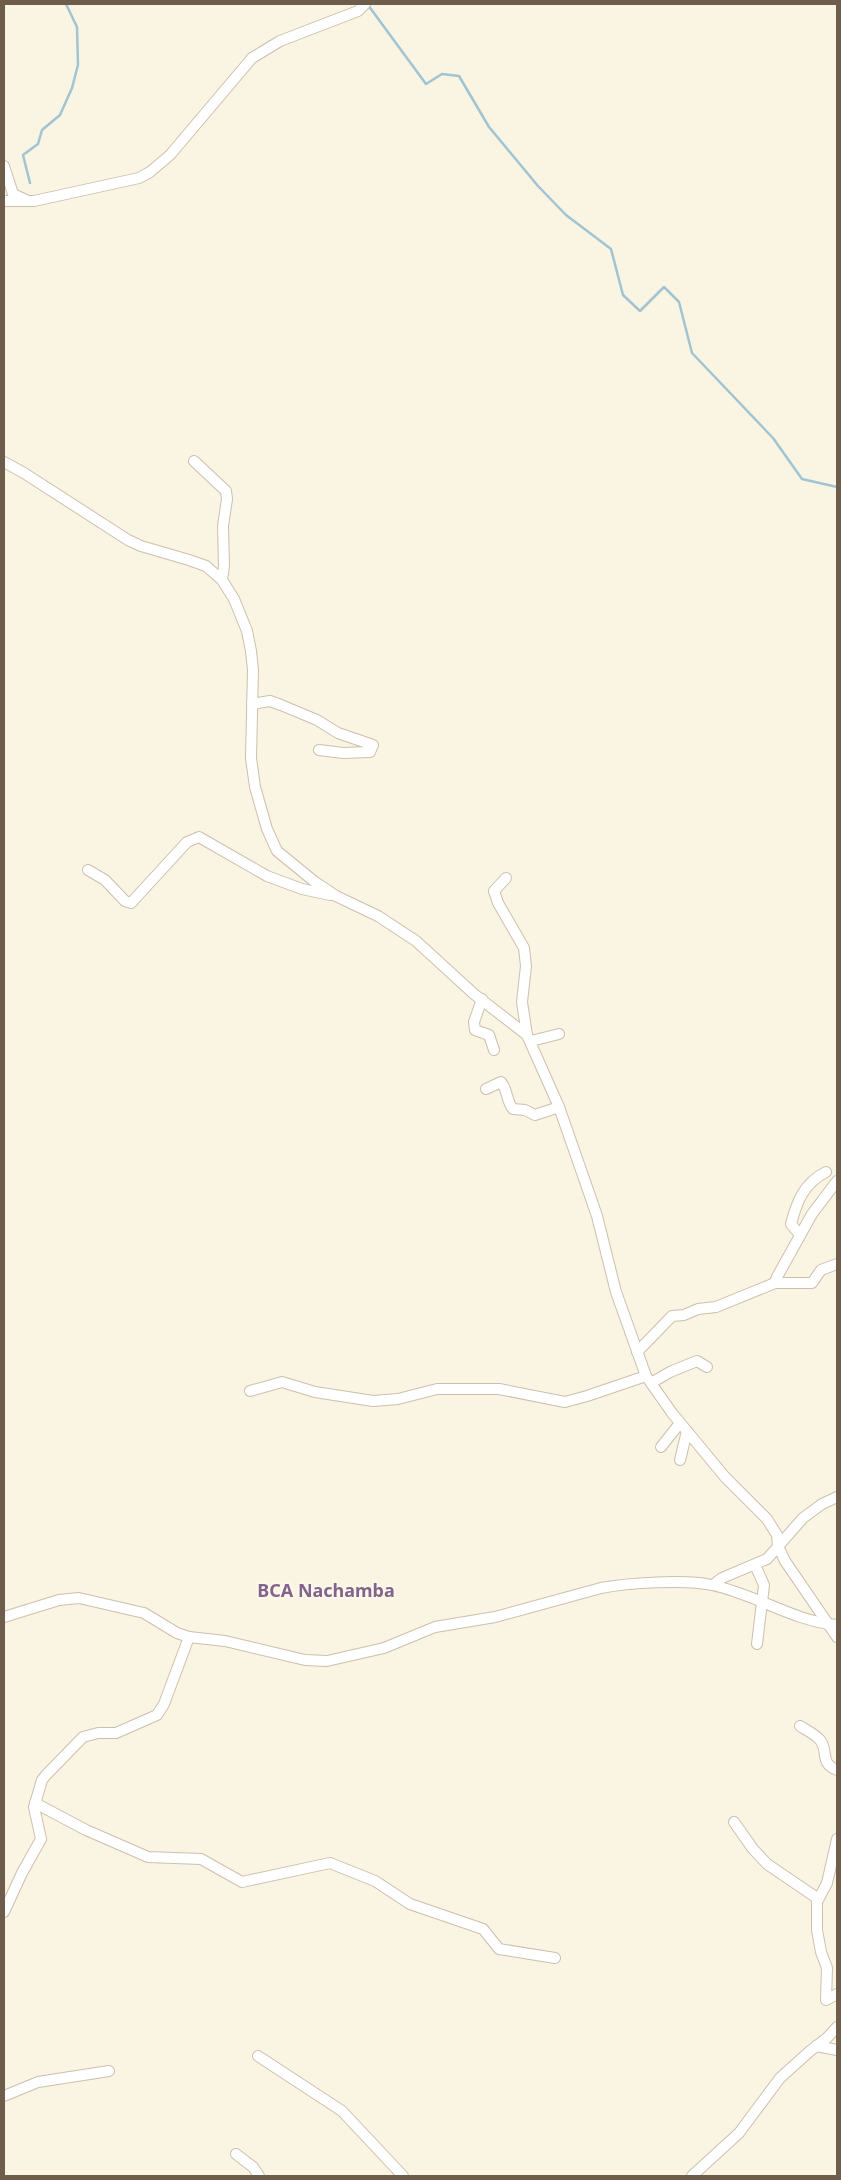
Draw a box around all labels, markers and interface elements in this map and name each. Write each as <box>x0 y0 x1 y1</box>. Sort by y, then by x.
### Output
district label: BCA Nachamba <box>257 1578 395 1602</box>

